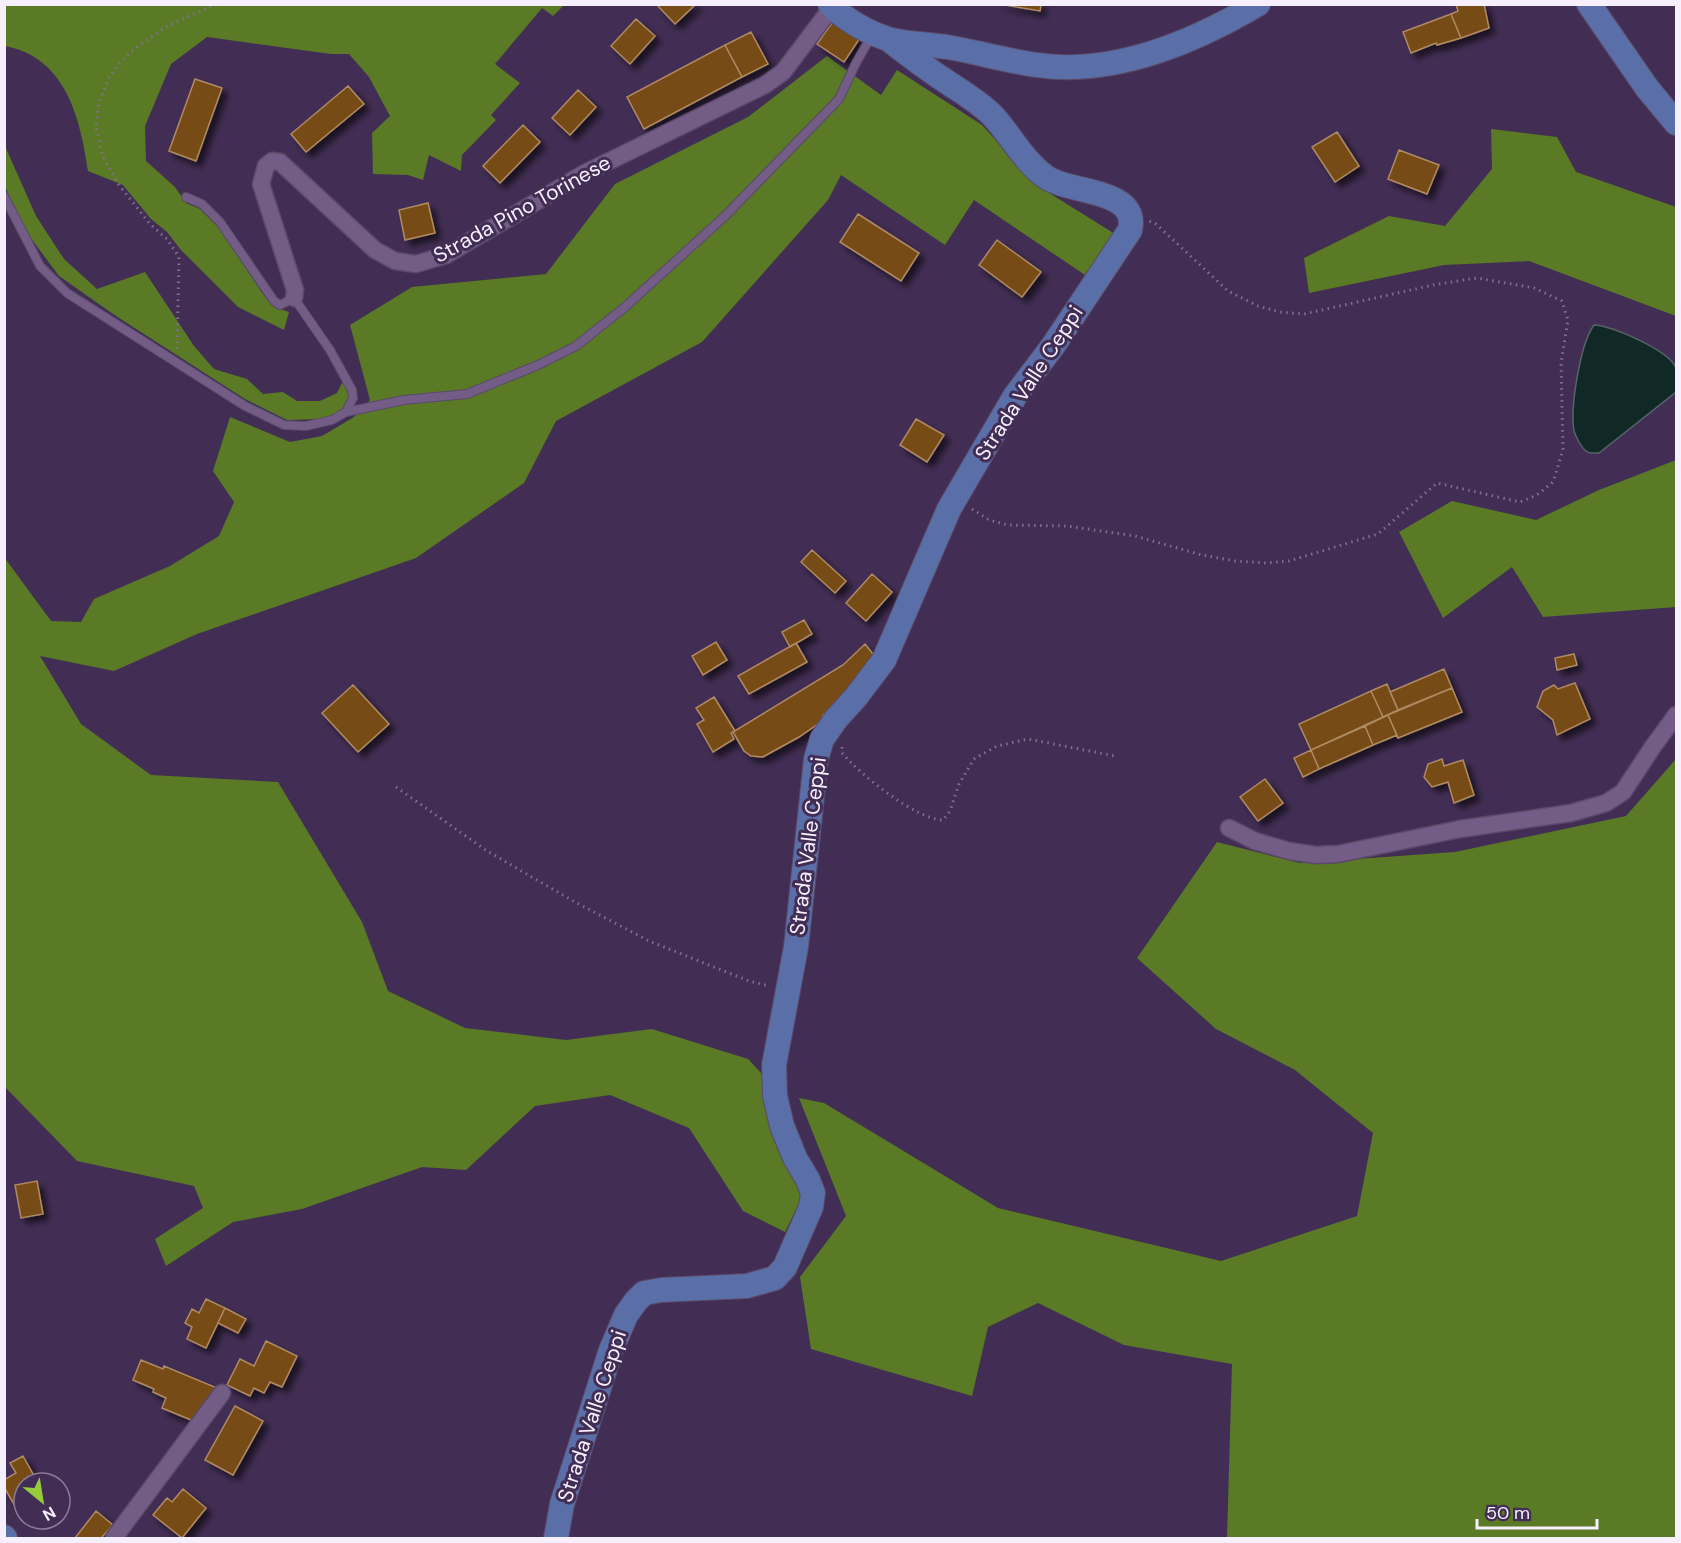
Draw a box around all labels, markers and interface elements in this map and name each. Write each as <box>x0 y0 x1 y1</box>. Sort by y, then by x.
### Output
street label: Strada Pino Torinese <box>428 149 616 269</box>
street label: Strada Valle Ceppi <box>968 300 1090 466</box>
street label: Strada Valle Ceppi <box>783 755 833 937</box>
street label: Strada Valle Ceppi <box>551 1326 633 1506</box>
north arrow <box>12 1471 72 1531</box>
scale bar <box>1477 1492 1597 1530</box>
text: 50 m <box>1486 1501 1530 1525</box>
text: N <box>39 1502 60 1526</box>

